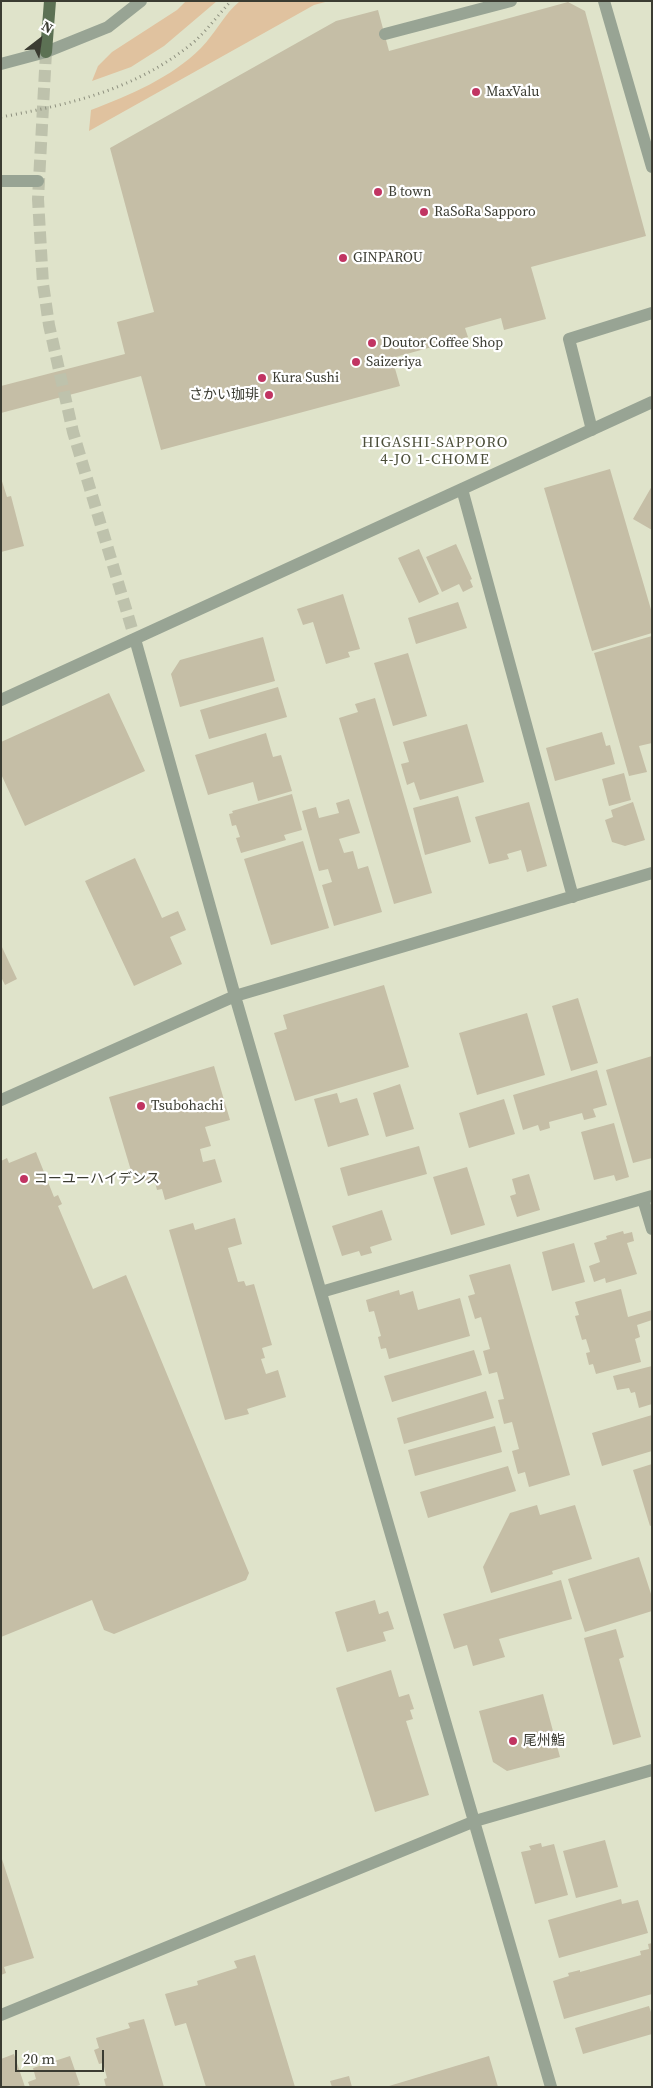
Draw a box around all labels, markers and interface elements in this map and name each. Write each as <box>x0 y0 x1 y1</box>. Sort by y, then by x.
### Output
north arrow <box>15 15 65 65</box>
text: N <box>38 16 57 38</box>
place label: MaxValu <box>486 84 539 100</box>
marker: MaxValu <box>470 86 482 98</box>
place label: B town <box>388 184 431 200</box>
marker: B town <box>372 186 384 198</box>
place label: RaSoRa Sapporo <box>434 204 536 220</box>
marker: RaSoRa Sapporo <box>418 206 430 218</box>
place label: GINPAROU <box>353 250 423 266</box>
marker: GINPAROU <box>337 252 349 264</box>
place label: Doutor Coffee Shop <box>382 335 503 351</box>
marker: Doutor Coffee Shop <box>366 337 378 349</box>
place label: Saizeriya <box>366 354 422 370</box>
marker: Saizeriya <box>350 356 362 368</box>
place label: Kura Sushi <box>272 370 339 386</box>
marker: Kura Sushi <box>256 372 268 384</box>
place label: さかい珈琲 <box>189 387 259 403</box>
marker: さかい珈琲 <box>263 389 275 401</box>
district label: HIGASHI-SAPPORO 4-JO 1-CHOME <box>360 434 510 469</box>
place label: Tsubohachi <box>151 1098 223 1114</box>
marker: Tsubohachi <box>135 1100 147 1112</box>
place label: コーユーハイデンス <box>34 1171 160 1187</box>
marker: コーユーハイデンス <box>18 1173 30 1185</box>
place label: 尾州鮨 <box>523 1733 565 1749</box>
marker: 尾州鮨 <box>507 1735 519 1747</box>
scale bar <box>18 2040 106 2072</box>
text: 20 m <box>23 2048 55 2069</box>

